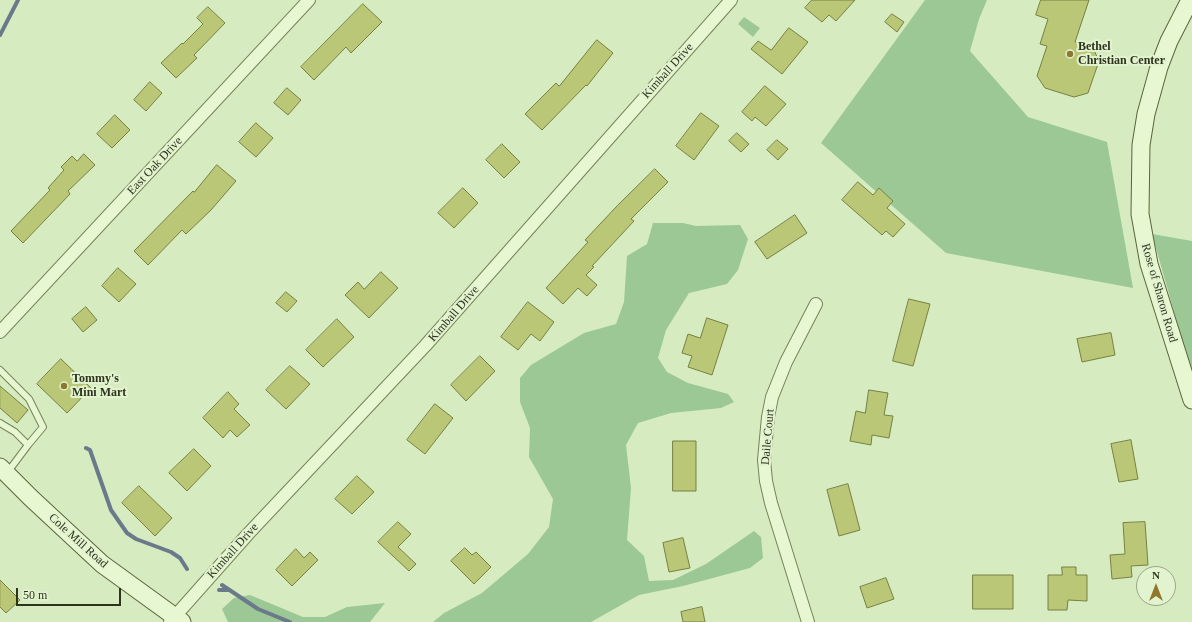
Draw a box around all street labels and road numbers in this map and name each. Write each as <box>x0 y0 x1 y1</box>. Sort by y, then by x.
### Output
street label: Kimball Drive <box>639 40 697 102</box>
street label: East Oak Drive <box>125 134 185 198</box>
street label: Rose of Sharon Road <box>1138 242 1180 344</box>
street label: Kimball Drive <box>426 283 482 345</box>
street label: Daile Court <box>758 408 778 466</box>
street label: Cole Mill Road <box>45 511 111 571</box>
street label: Kimball Drive <box>204 520 262 582</box>

